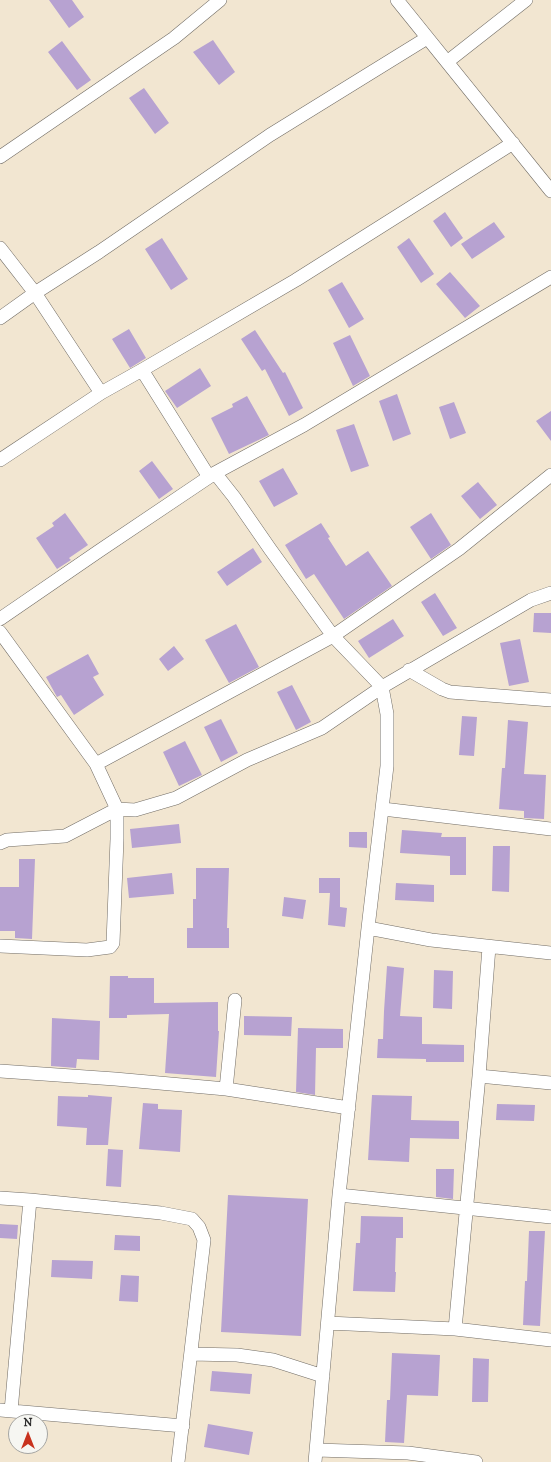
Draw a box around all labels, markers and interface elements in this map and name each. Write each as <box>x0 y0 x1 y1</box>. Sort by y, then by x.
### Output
north arrow <box>8 1414 48 1454</box>
text: N <box>23 1416 33 1430</box>

